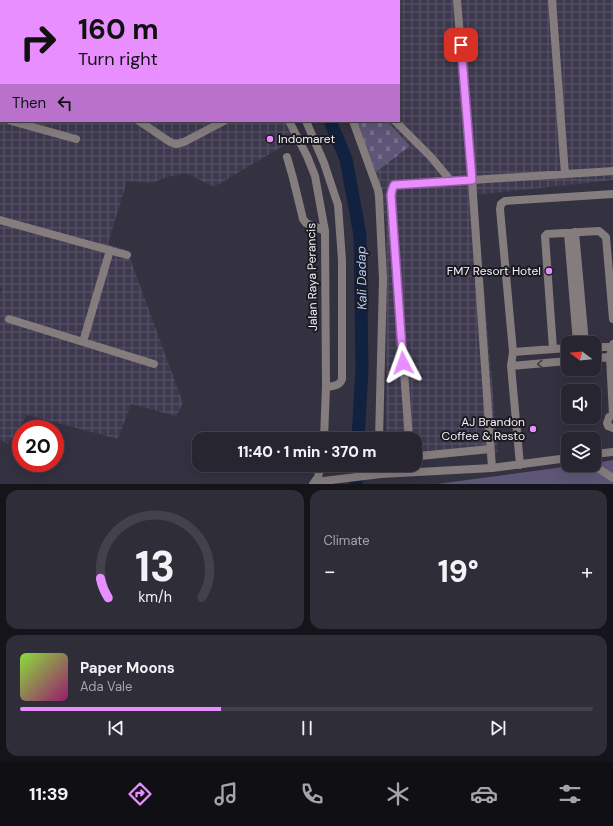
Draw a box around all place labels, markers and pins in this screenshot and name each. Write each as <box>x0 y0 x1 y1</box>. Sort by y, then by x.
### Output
pin <box>444 28 478 62</box>
place label: Indomaret <box>278 131 335 147</box>
marker: Indomaret <box>265 134 275 144</box>
place label: FM7 Resort Hotel <box>447 263 541 279</box>
marker: FM7 Resort Hotel <box>544 266 554 276</box>
place label: AJ Brandon Coffee & Resto <box>442 414 525 444</box>
marker: AJ Brandon Coffee & Resto <box>528 424 538 434</box>

